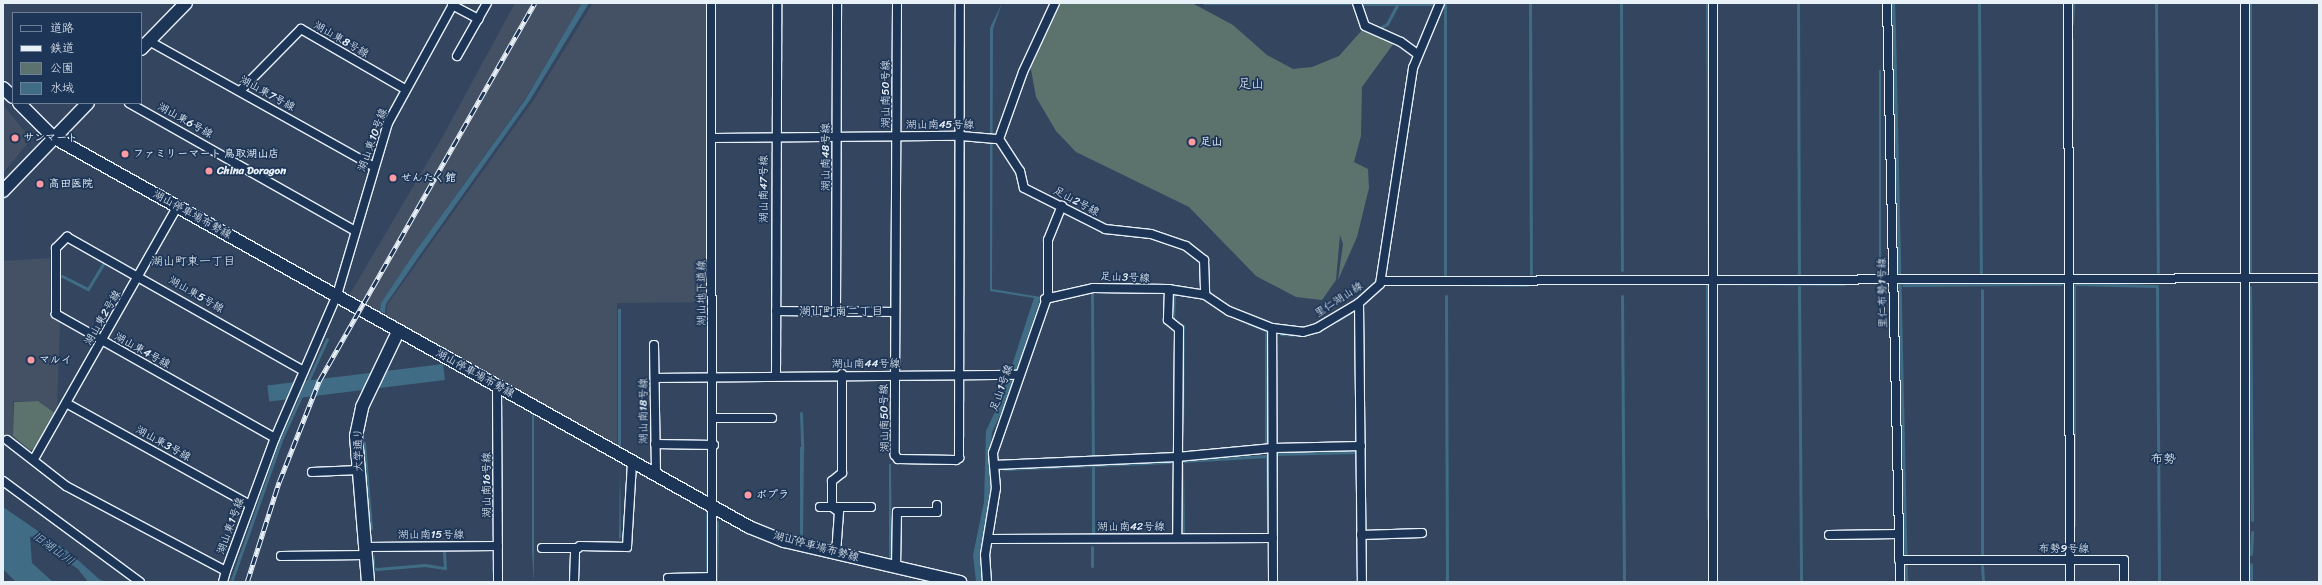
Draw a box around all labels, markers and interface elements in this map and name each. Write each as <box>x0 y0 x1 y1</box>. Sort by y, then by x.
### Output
legend <box>12 12 142 104</box>
text: 道路 <box>50 17 74 39</box>
street label: 湖山東8号線 <box>311 19 371 61</box>
text: 鉄道 <box>50 37 74 59</box>
text: 公園 <box>50 57 74 79</box>
street label: 湖山南50号線 <box>879 60 893 128</box>
street label: 湖山東7号線 <box>237 73 297 115</box>
district label: 足山 <box>1238 76 1264 92</box>
text: 水域 <box>50 77 74 99</box>
street label: 湖山東6号線 <box>155 100 215 142</box>
street label: 湖山東10号線 <box>355 106 391 174</box>
street label: 湖山南45号線 <box>906 118 974 132</box>
street label: 湖山南48号線 <box>819 123 833 191</box>
place label: サンマート <box>23 131 78 145</box>
marker: サンマート <box>10 133 20 143</box>
place label: 足山 <box>1200 135 1222 149</box>
marker: 足山 <box>1187 137 1197 147</box>
place label: ファミリーマート 鳥取湖山店 <box>133 147 279 161</box>
marker: ファミリーマート 鳥取湖山店 <box>120 149 130 159</box>
street label: 湖山南47号線 <box>757 155 771 223</box>
place label: China Doragon <box>217 164 286 178</box>
marker: China Doragon <box>204 166 214 176</box>
place label: せんたく館 <box>401 171 456 185</box>
marker: せんたく館 <box>388 173 398 183</box>
place label: 高田医院 <box>49 177 93 191</box>
marker: 高田医院 <box>34 178 46 190</box>
street label: 足山2号線 <box>1051 184 1101 220</box>
street label: 湖山停車場布勢線 <box>150 188 234 242</box>
district label: 湖山町東一丁目 <box>151 255 235 269</box>
street label: 里仁布勢1号線 <box>1876 258 1890 328</box>
street label: 湖山地下道線 <box>695 260 709 326</box>
street label: 足山3号線 <box>1100 271 1150 285</box>
street label: 湖山東5号線 <box>166 274 226 316</box>
street label: 里仁湖山線 <box>1312 279 1366 321</box>
street label: 湖山東2号線 <box>82 288 124 348</box>
district label: 湖山町南二丁目 <box>799 305 883 319</box>
street label: 湖山東4号線 <box>112 330 172 372</box>
street label: 湖山停車場布勢線 <box>433 347 517 401</box>
place label: マルイ <box>39 353 72 367</box>
marker: マルイ <box>26 355 36 365</box>
street label: 湖山南44号線 <box>832 357 900 371</box>
street label: 足山1号線 <box>988 363 1016 413</box>
street label: 湖山南18号線 <box>637 378 651 444</box>
street label: 湖山南50号線 <box>878 384 892 452</box>
street label: 湖山東3号線 <box>133 423 193 465</box>
street label: 大学通り <box>352 428 366 472</box>
district label: 布勢 <box>2150 451 2176 467</box>
street label: 湖山南16号線 <box>480 452 494 518</box>
place label: ポプラ <box>756 488 789 502</box>
marker: ポプラ <box>743 490 753 500</box>
street label: 湖山東1号線 <box>215 496 247 556</box>
street label: 湖山南42号線 <box>1097 520 1165 534</box>
street label: 湖山南15号線 <box>398 528 464 542</box>
water label: 旧湖山川 <box>29 529 77 569</box>
street label: 湖山停車場布勢線 <box>772 529 860 565</box>
street label: 布勢9号線 <box>2039 542 2089 556</box>

